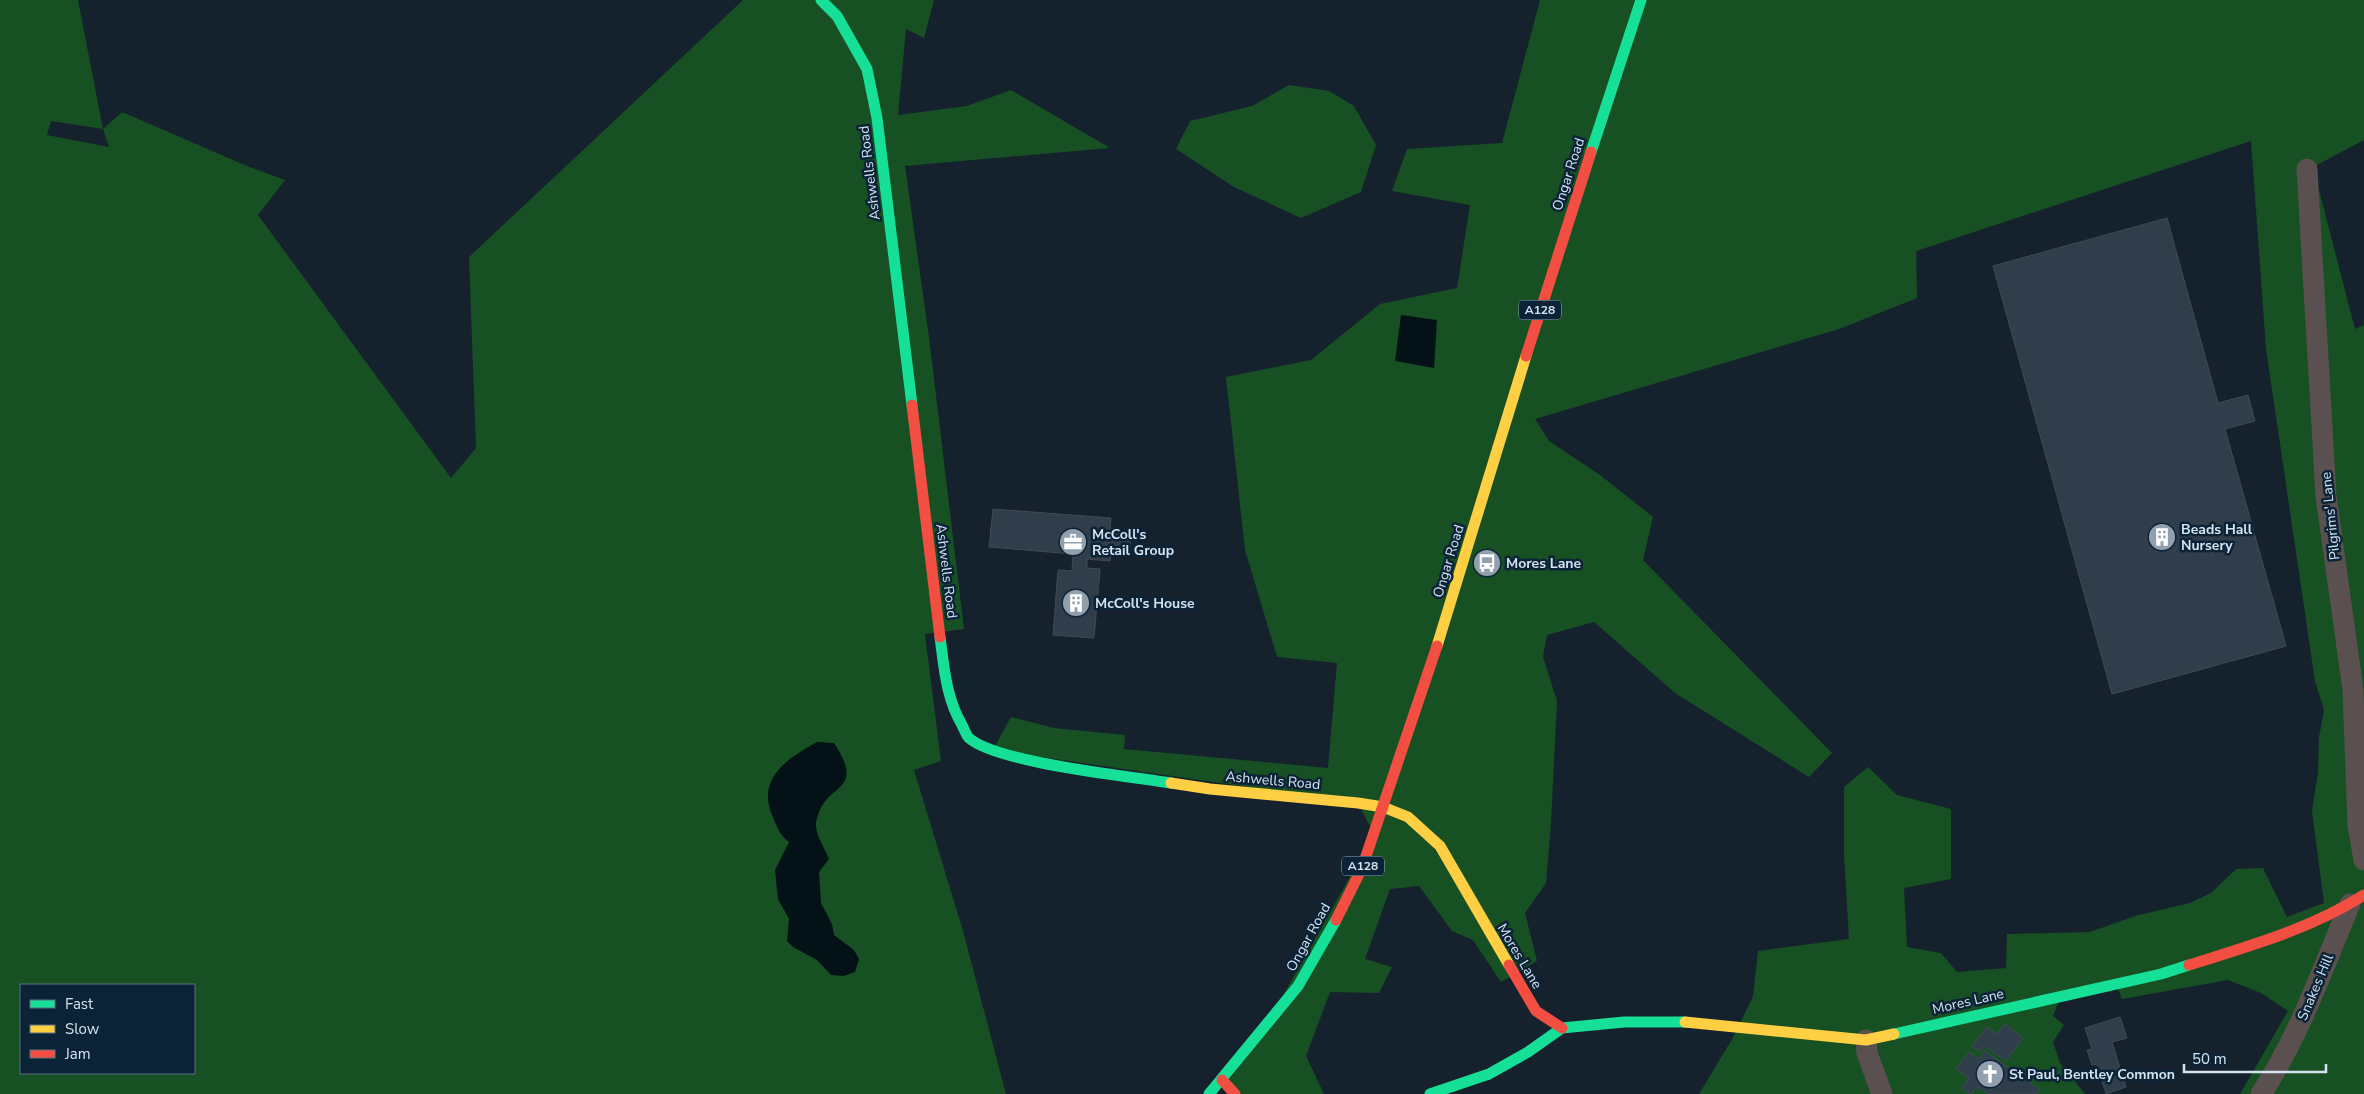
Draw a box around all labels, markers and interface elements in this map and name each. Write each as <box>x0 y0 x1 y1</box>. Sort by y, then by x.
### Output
street label: Ashwells Road <box>854 125 885 221</box>
street label: Ongar Road <box>1548 135 1589 213</box>
road number: A128 <box>1519 300 1561 320</box>
street label: Pilgrims' Lane <box>2316 471 2345 561</box>
place label: Beads Hall Nursery <box>2181 520 2253 555</box>
street label: Ongar Road <box>1428 522 1469 600</box>
building icon: Beads Hall Nursery <box>2147 522 2177 552</box>
street label: Ashwells Road <box>931 523 962 619</box>
place label: McColl's Retail Group <box>1092 525 1174 560</box>
office icon: McColl's Retail Group <box>1058 527 1088 557</box>
bus stop icon: Mores Lane <box>1472 548 1502 578</box>
place label: Mores Lane <box>1506 554 1582 573</box>
building icon: McColl's House <box>1061 588 1091 618</box>
place label: McColl's House <box>1095 594 1195 613</box>
street label: Ashwells Road <box>1225 767 1321 794</box>
road number: A128 <box>1342 856 1384 876</box>
street label: Ongar Road <box>1282 900 1335 975</box>
street label: Mores Lane <box>1493 920 1546 992</box>
street label: Snakes Hill <box>2293 950 2338 1023</box>
legend <box>20 984 195 1074</box>
street label: Mores Lane <box>1930 984 2006 1019</box>
text: Fast <box>65 994 94 1014</box>
text: Slow <box>65 1019 100 1039</box>
scale bar <box>2184 1042 2326 1074</box>
text: Jam <box>64 1044 91 1064</box>
text: 50 m <box>2192 1049 2227 1069</box>
church icon: St Paul, Bentley Common <box>1975 1059 2005 1089</box>
place label: St Paul, Bentley Common <box>2009 1065 2175 1084</box>

